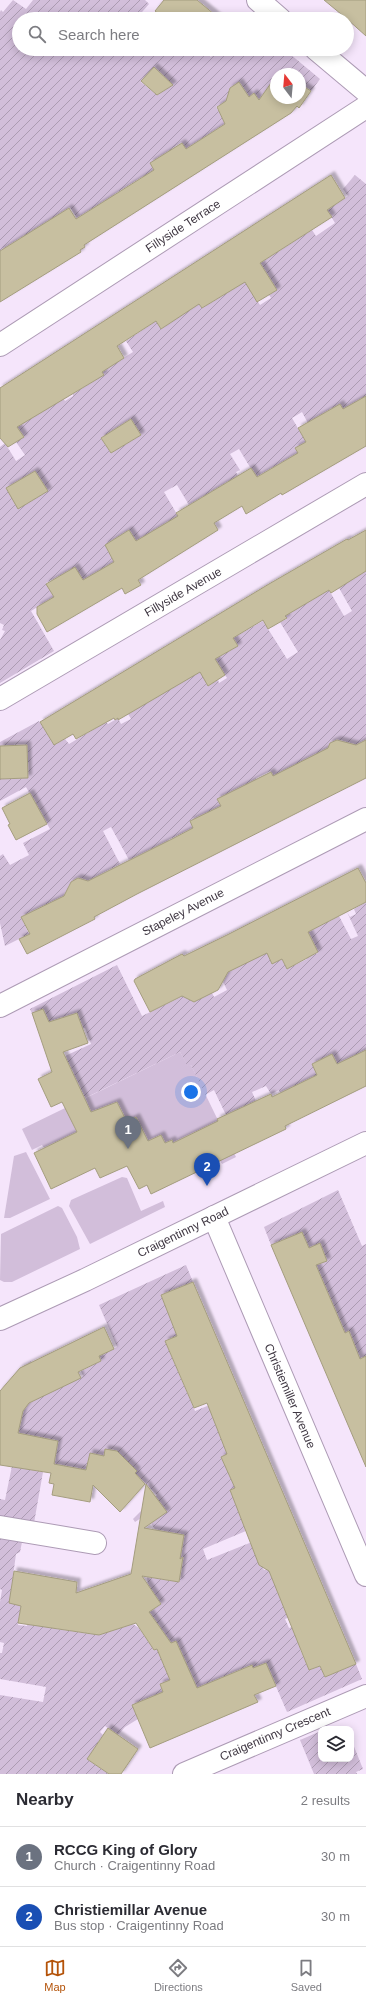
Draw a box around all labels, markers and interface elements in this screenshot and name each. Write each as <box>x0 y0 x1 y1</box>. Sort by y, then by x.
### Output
search box <box>12 12 354 56</box>
icon: search <box>26 23 48 45</box>
text: Search here <box>58 26 140 43</box>
north arrow <box>270 68 306 104</box>
street label: Fillyside Terrace <box>143 196 223 255</box>
street label: Fillyside Avenue <box>142 564 224 620</box>
street label: Stapeley Avenue <box>140 885 226 939</box>
your location <box>181 1082 201 1102</box>
pin: 1 <box>115 1116 141 1149</box>
pin: 2 <box>194 1153 220 1186</box>
street label: Craigentinny Road <box>135 1204 231 1260</box>
street label: Christiemiller Avenue <box>262 1341 319 1451</box>
street label: Craigentinny Crescent <box>218 1704 333 1764</box>
map controls <box>318 1726 354 1762</box>
button: layers <box>318 1726 354 1762</box>
text: Nearby <box>16 1790 74 1809</box>
text: 2 results <box>301 1793 350 1808</box>
text: RCCG King of Glory <box>54 1841 197 1858</box>
text: 1 <box>25 1849 33 1864</box>
text: 30 m <box>321 1849 350 1864</box>
text: Church · Craigentinny Road <box>54 1858 215 1873</box>
text: Christiemillar Avenue <box>54 1901 207 1918</box>
text: 2 <box>25 1909 33 1924</box>
text: 30 m <box>321 1909 350 1924</box>
text: Bus stop · Craigentinny Road <box>54 1918 224 1933</box>
tab: Map <box>44 1957 66 1993</box>
tab: Directions <box>154 1957 203 1993</box>
tab: Saved <box>291 1957 322 1993</box>

